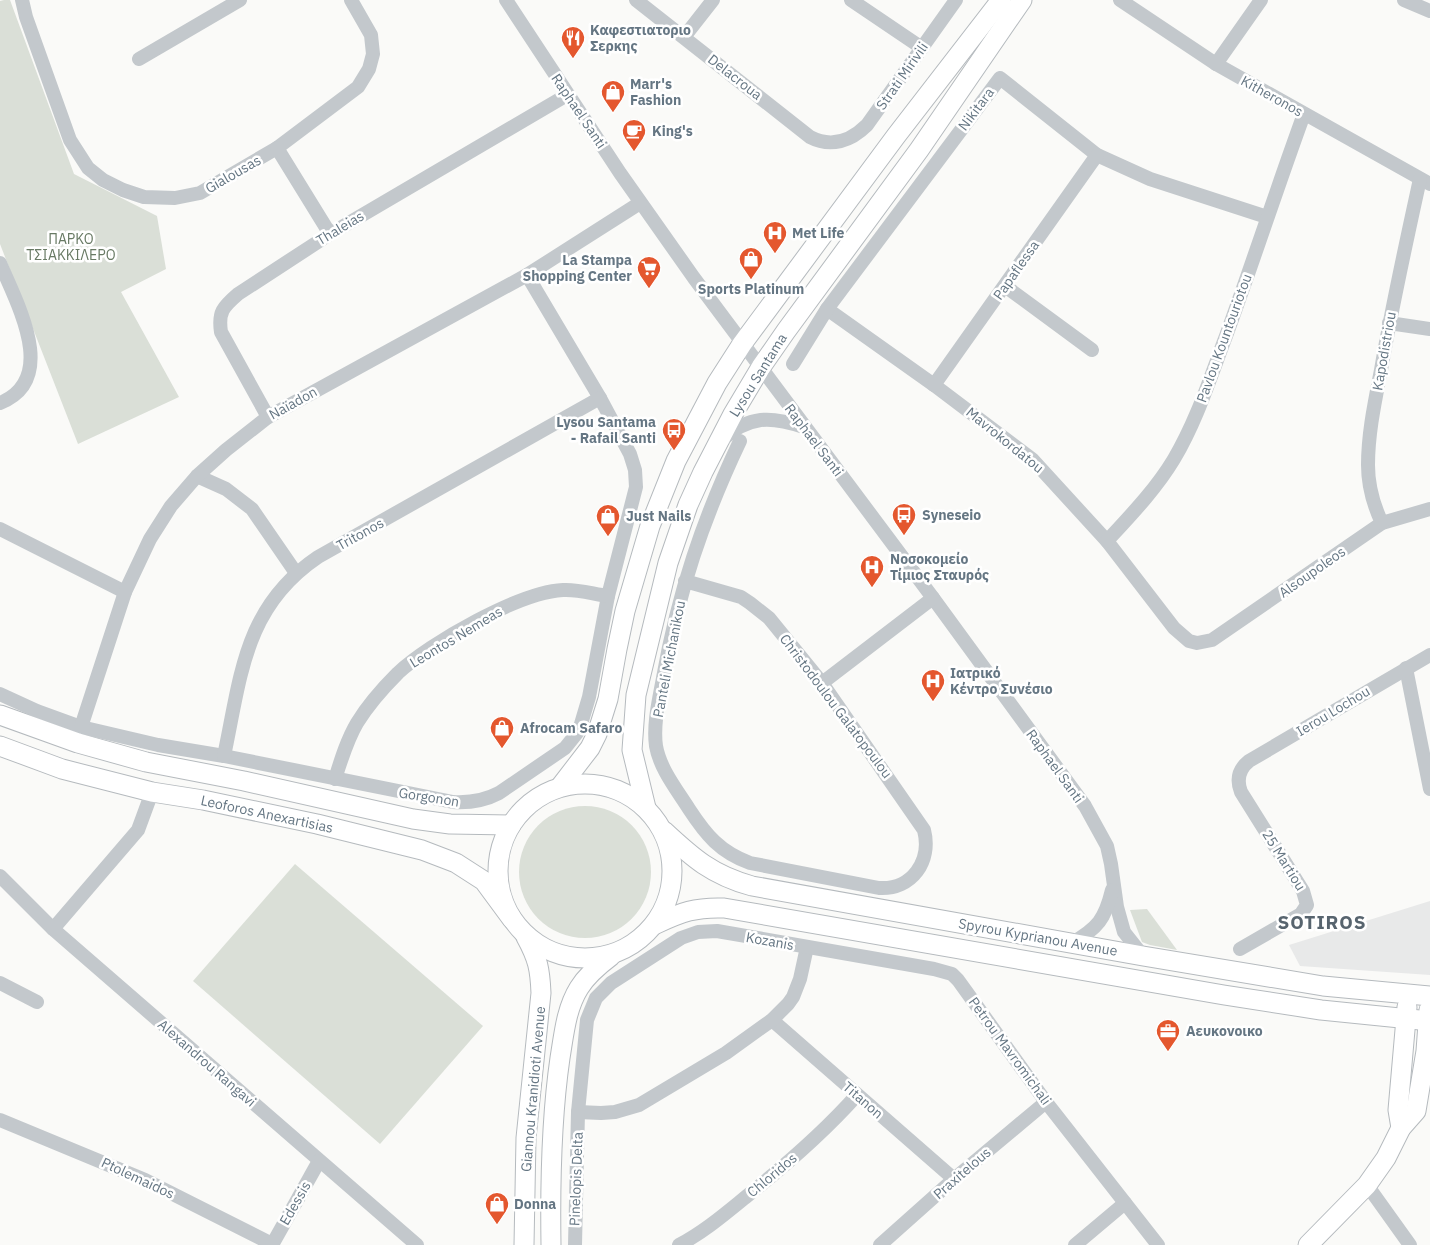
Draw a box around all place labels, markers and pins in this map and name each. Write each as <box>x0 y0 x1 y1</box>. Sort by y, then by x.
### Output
place label: Καφεστιατοριο Σερκης <box>590 21 691 55</box>
restaurant icon: Καφεστιατοριο Σερκης <box>560 25 586 59</box>
place label: Marr's Fashion <box>630 75 681 109</box>
shop icon: Marr's Fashion <box>600 79 626 113</box>
cafe icon: King's <box>621 118 647 152</box>
place label: King's <box>652 122 693 140</box>
hospital icon: Met Life <box>762 220 788 254</box>
place label: Met Life <box>792 224 844 242</box>
shop icon: Sports Platinum <box>738 246 764 280</box>
place label: La Stampa Shopping Center <box>522 251 632 285</box>
supermarket icon: La Stampa Shopping Center <box>636 255 662 289</box>
place label: Sports Platinum <box>698 280 804 298</box>
place label: Lysou Santama - Rafail Santi <box>556 413 656 447</box>
bus stop icon: Lysou Santama - Rafail Santi <box>661 417 687 451</box>
bus stop icon: Syneseio <box>891 502 917 536</box>
shop icon: Just Nails <box>595 503 621 537</box>
place label: Syneseio <box>922 506 981 524</box>
place label: Just Nails <box>626 507 691 525</box>
place label: Νοσοκομείο Τίμιος Σταυρός <box>890 550 989 584</box>
hospital icon: Νοσοκομείο Τίμιος Σταυρός <box>859 554 885 588</box>
place label: Ιατρικό Κέντρο Συνέσιο <box>950 664 1053 698</box>
hospital icon: Ιατρικό Κέντρο Συνέσιο <box>920 668 946 702</box>
shop icon: Afrocam Safaro <box>489 715 515 749</box>
place label: Afrocam Safaro <box>520 719 622 737</box>
office icon: Αευκονοικο <box>1155 1018 1181 1052</box>
place label: Αευκονοικο <box>1186 1022 1263 1040</box>
shop icon: Donna <box>484 1191 510 1225</box>
place label: Donna <box>514 1195 556 1213</box>

